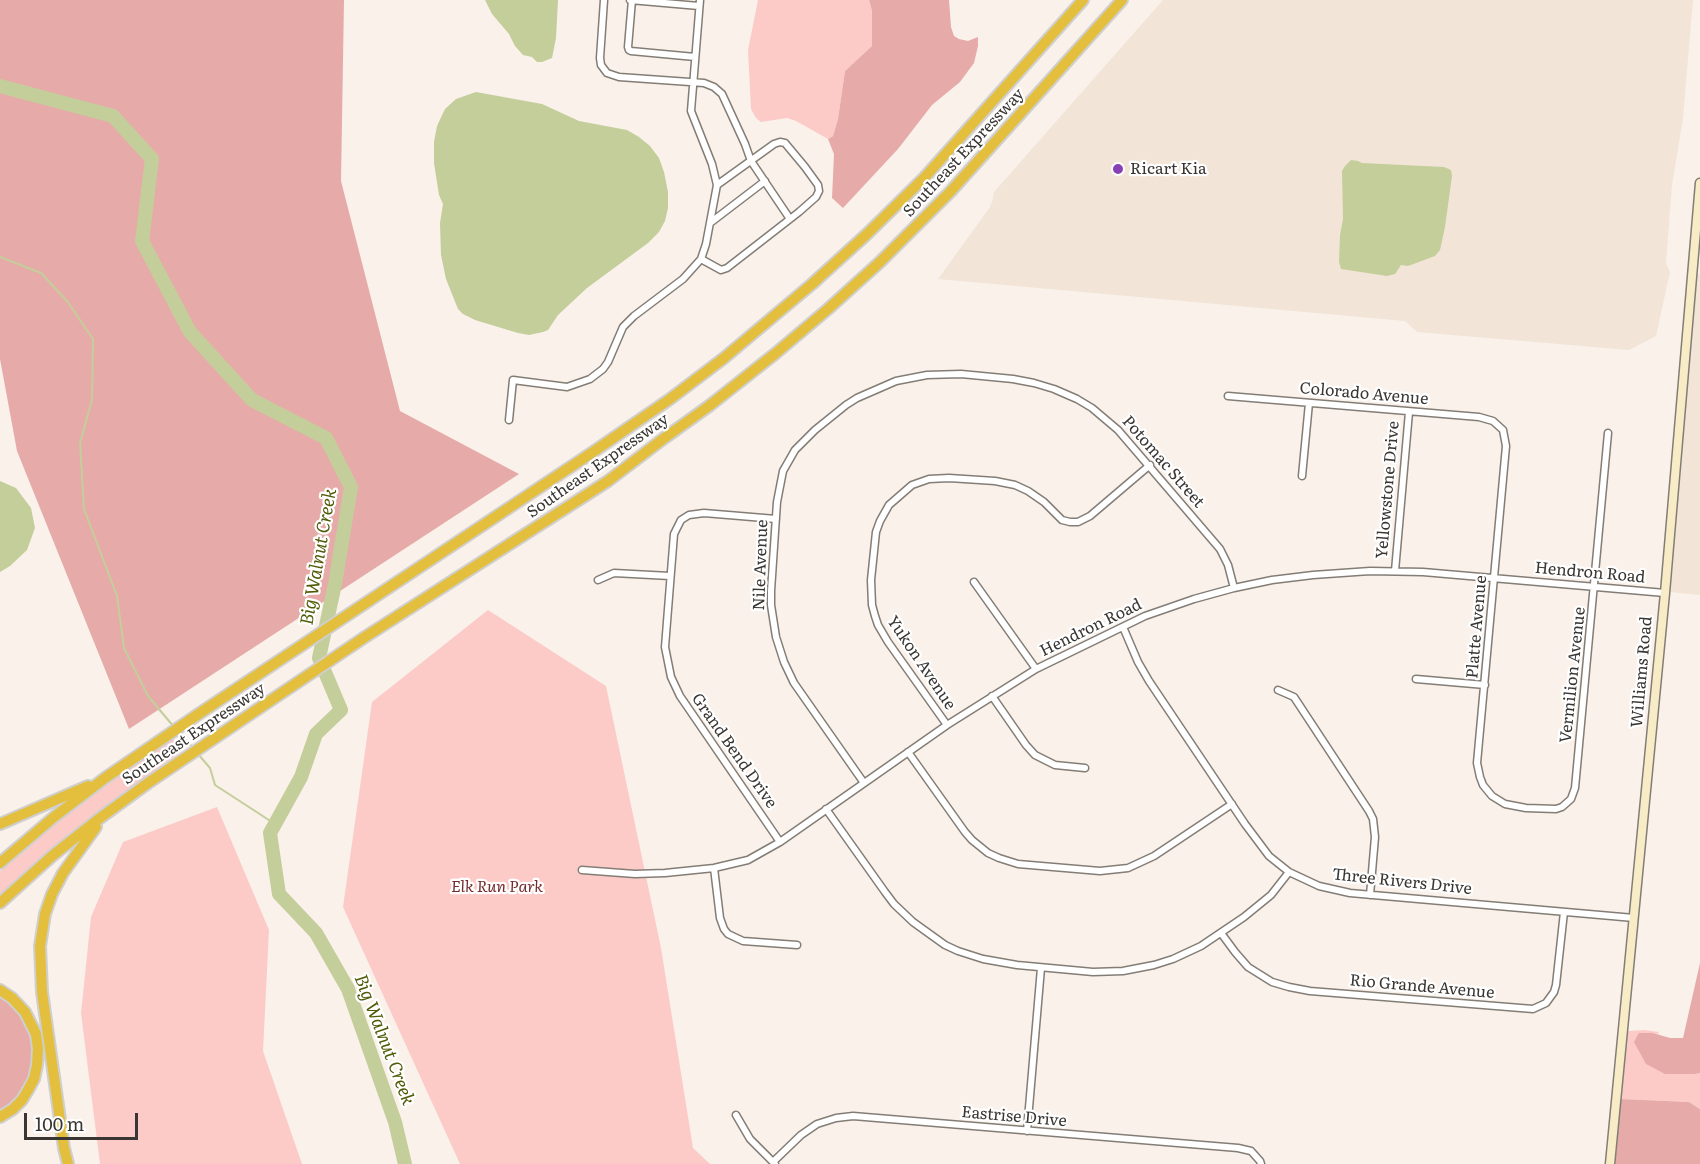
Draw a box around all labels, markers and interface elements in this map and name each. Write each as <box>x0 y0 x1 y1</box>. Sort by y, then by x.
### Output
street label: Southeast Expressway <box>900 85 1028 221</box>
place label: Ricart Kia <box>1130 159 1207 179</box>
marker: Ricart Kia <box>1111 162 1125 176</box>
street label: Colorado Avenue <box>1299 379 1429 409</box>
street label: Southeast Expressway <box>523 410 673 522</box>
street label: Potomac Street <box>1118 412 1208 512</box>
street label: Yellowstone Drive <box>1372 420 1404 560</box>
water label: Big Walnut Creek <box>296 487 342 627</box>
street label: Nile Avenue <box>750 519 772 611</box>
street label: Hendron Road <box>1534 559 1646 587</box>
street label: Platte Avenue <box>1463 575 1491 679</box>
street label: Hendron Road <box>1037 595 1145 661</box>
street label: Vermilion Avenue <box>1556 606 1590 744</box>
street label: Yukon Avenue <box>883 612 959 714</box>
street label: Williams Road <box>1628 616 1656 728</box>
street label: Southeast Expressway <box>119 679 269 789</box>
street label: Grand Bend Drive <box>687 690 781 812</box>
street label: Three Rivers Drive <box>1331 865 1473 899</box>
park label: Elk Run Park <box>451 877 543 897</box>
street label: Rio Grande Avenue <box>1349 971 1495 1003</box>
water label: Big Walnut Creek <box>349 972 419 1108</box>
scale bar <box>27 1101 141 1139</box>
street label: Eastrise Drive <box>961 1103 1067 1131</box>
text: 100 m <box>35 1110 84 1137</box>

